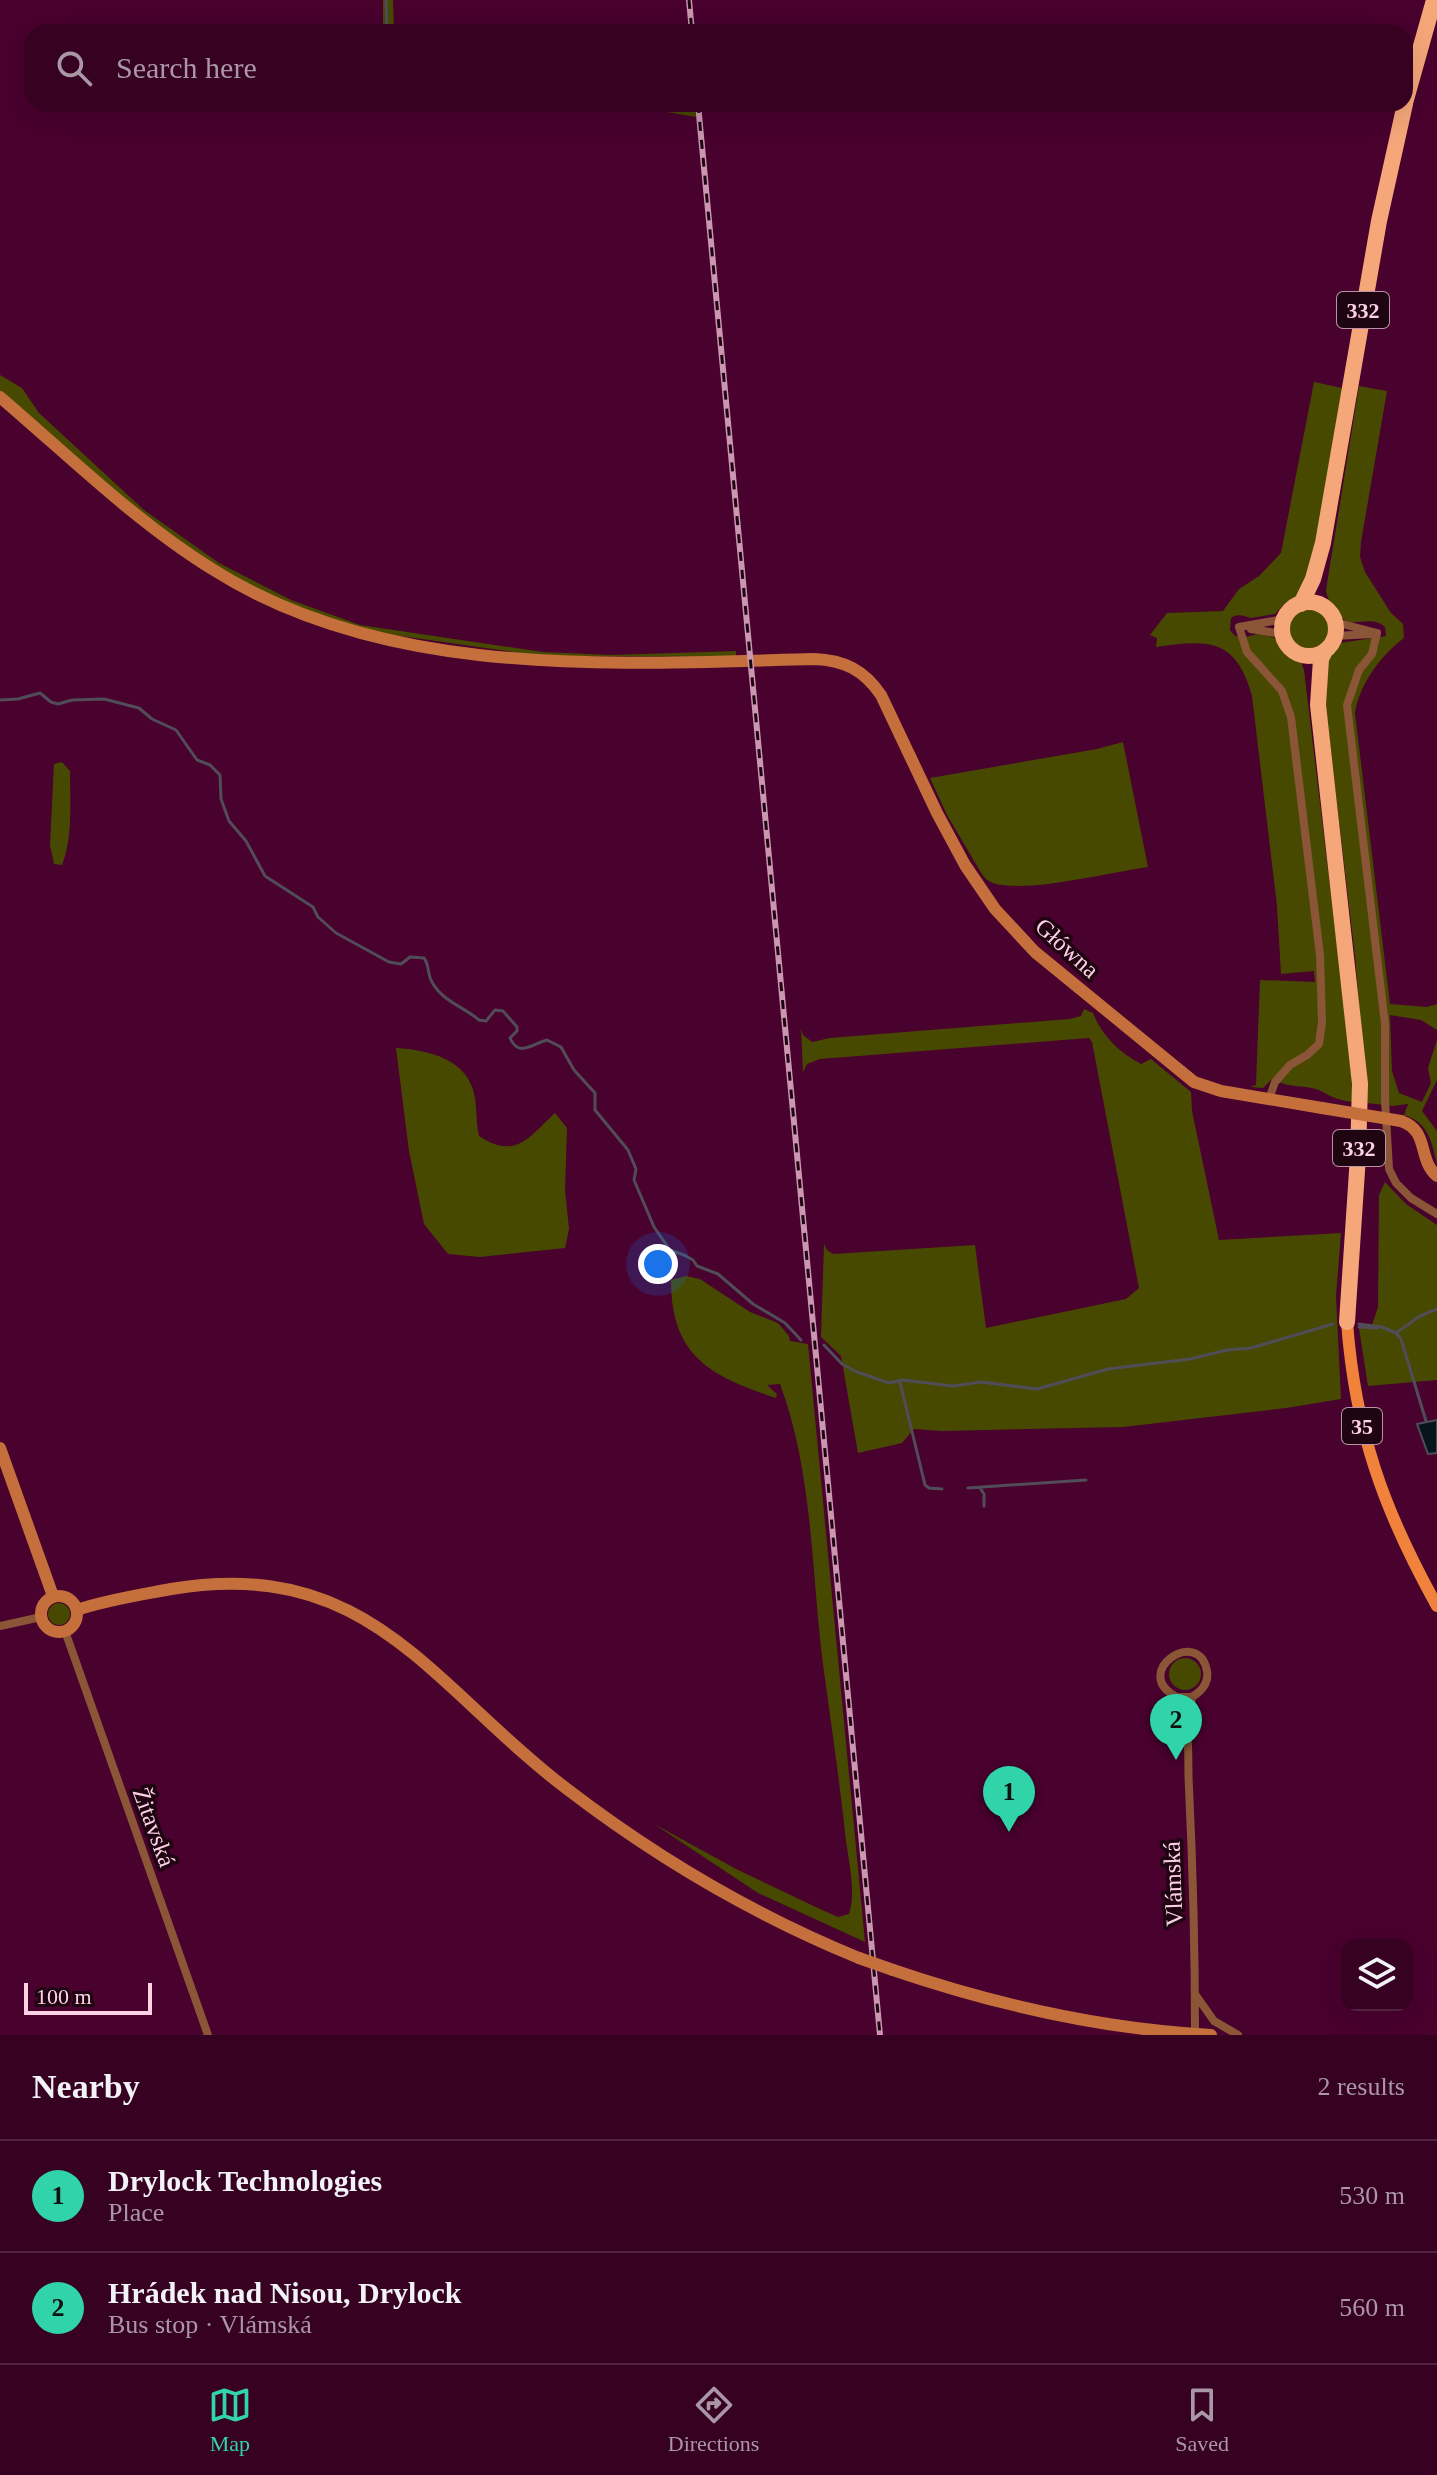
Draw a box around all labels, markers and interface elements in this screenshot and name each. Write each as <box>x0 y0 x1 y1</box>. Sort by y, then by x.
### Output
search box <box>24 24 1413 112</box>
icon: search <box>52 46 96 90</box>
text: Search here <box>116 51 257 84</box>
road number: 332 <box>1337 292 1389 328</box>
street label: Główna <box>1030 913 1104 983</box>
road number: 332 <box>1333 1130 1385 1166</box>
your location <box>638 1244 678 1284</box>
road number: 35 <box>1342 1408 1382 1444</box>
pin: 2 <box>1150 1694 1202 1760</box>
pin: 1 <box>983 1766 1035 1832</box>
street label: Žitavská <box>128 1784 180 1871</box>
street label: Vlámská <box>1159 1841 1187 1927</box>
map controls <box>1341 1939 1413 2011</box>
button: layers <box>1341 1939 1413 2011</box>
scale bar <box>24 1979 152 2015</box>
text: 100 m <box>36 1984 92 2009</box>
text: Nearby <box>32 2068 140 2105</box>
text: 2 results <box>1318 2072 1405 2101</box>
text: Drylock Technologies <box>108 2164 382 2197</box>
text: 1 <box>52 2181 65 2210</box>
text: 530 m <box>1339 2181 1405 2210</box>
text: Place <box>108 2198 164 2227</box>
text: Hrádek nad Nisou, Drylock <box>108 2276 461 2309</box>
text: 2 <box>52 2293 65 2322</box>
text: 560 m <box>1339 2293 1405 2322</box>
text: Bus stop · Vlámská <box>108 2310 312 2339</box>
tab: Map <box>208 2383 252 2457</box>
tab: Directions <box>668 2383 759 2457</box>
tab: Saved <box>1175 2383 1229 2457</box>

